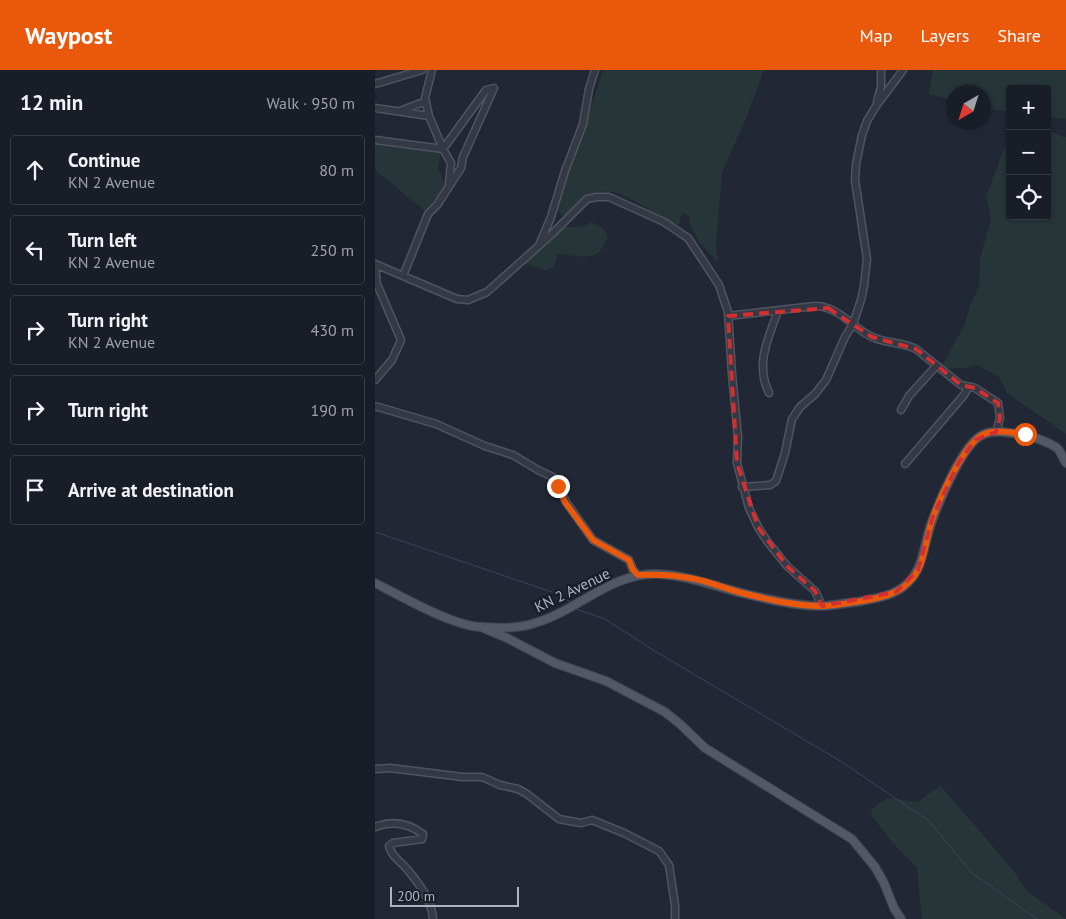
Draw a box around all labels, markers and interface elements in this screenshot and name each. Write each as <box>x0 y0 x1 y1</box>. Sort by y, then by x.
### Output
text: Waypost <box>25 20 112 51</box>
text: Map <box>860 24 892 47</box>
text: Layers <box>920 24 969 47</box>
text: Share <box>997 24 1041 47</box>
north arrow <box>946 85 991 130</box>
map controls <box>1006 85 1051 220</box>
button: + <box>1006 85 1051 130</box>
text: 12 min <box>20 89 83 116</box>
text: Walk · 950 m <box>266 93 355 113</box>
button: − <box>1006 130 1051 175</box>
text: Continue <box>68 148 140 172</box>
icon: ahead <box>21 156 49 184</box>
text: 80 m <box>319 160 354 180</box>
text: KN 2 Avenue <box>68 172 155 192</box>
button: locate <box>1006 175 1051 220</box>
text: Turn left <box>68 228 137 252</box>
icon: left <box>21 236 49 264</box>
text: 250 m <box>311 240 354 260</box>
text: KN 2 Avenue <box>68 252 155 272</box>
text: Turn right <box>68 308 148 332</box>
icon: right <box>21 316 49 344</box>
text: 430 m <box>311 320 354 340</box>
text: KN 2 Avenue <box>68 332 155 352</box>
icon: right <box>21 396 49 424</box>
text: Turn right <box>68 398 148 422</box>
text: 190 m <box>311 400 354 420</box>
route start <box>1014 423 1037 446</box>
route end <box>547 475 570 498</box>
icon: arrive <box>21 476 49 504</box>
text: Arrive at destination <box>68 478 234 502</box>
street label: KN 2 Avenue <box>531 564 613 616</box>
scale bar <box>390 884 519 907</box>
text: 200 m <box>397 887 435 905</box>

